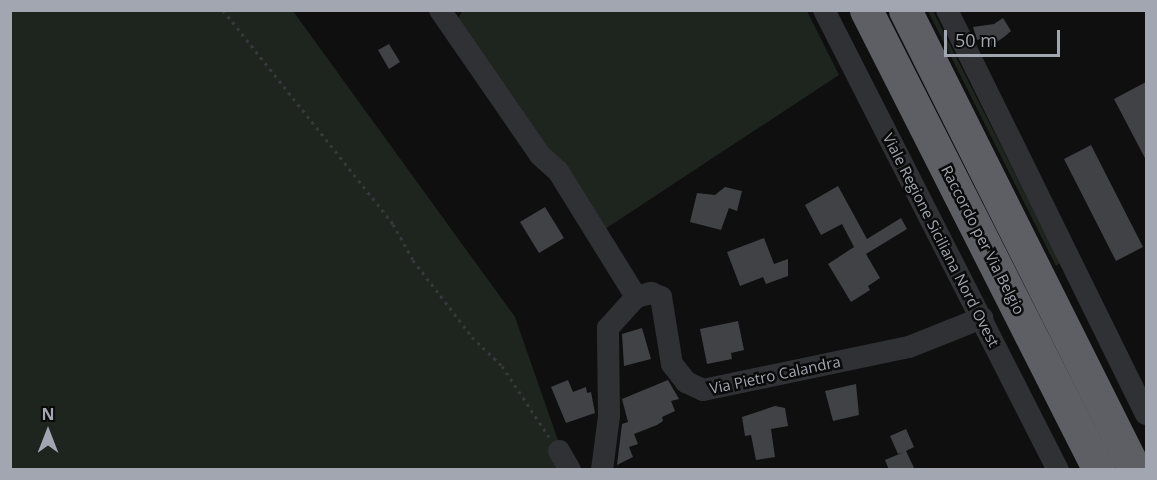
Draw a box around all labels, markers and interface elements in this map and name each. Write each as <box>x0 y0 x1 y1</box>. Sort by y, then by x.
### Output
scale bar <box>947 18 1062 56</box>
text: 50 m <box>955 28 997 52</box>
street label: Viale Regione Siciliana Nord Ovest <box>879 130 1003 350</box>
street label: Raccordo per Via Belgio <box>938 163 1028 317</box>
street label: Via Pietro Calandra <box>708 352 842 398</box>
north arrow <box>18 402 78 462</box>
text: N <box>41 403 55 425</box>

